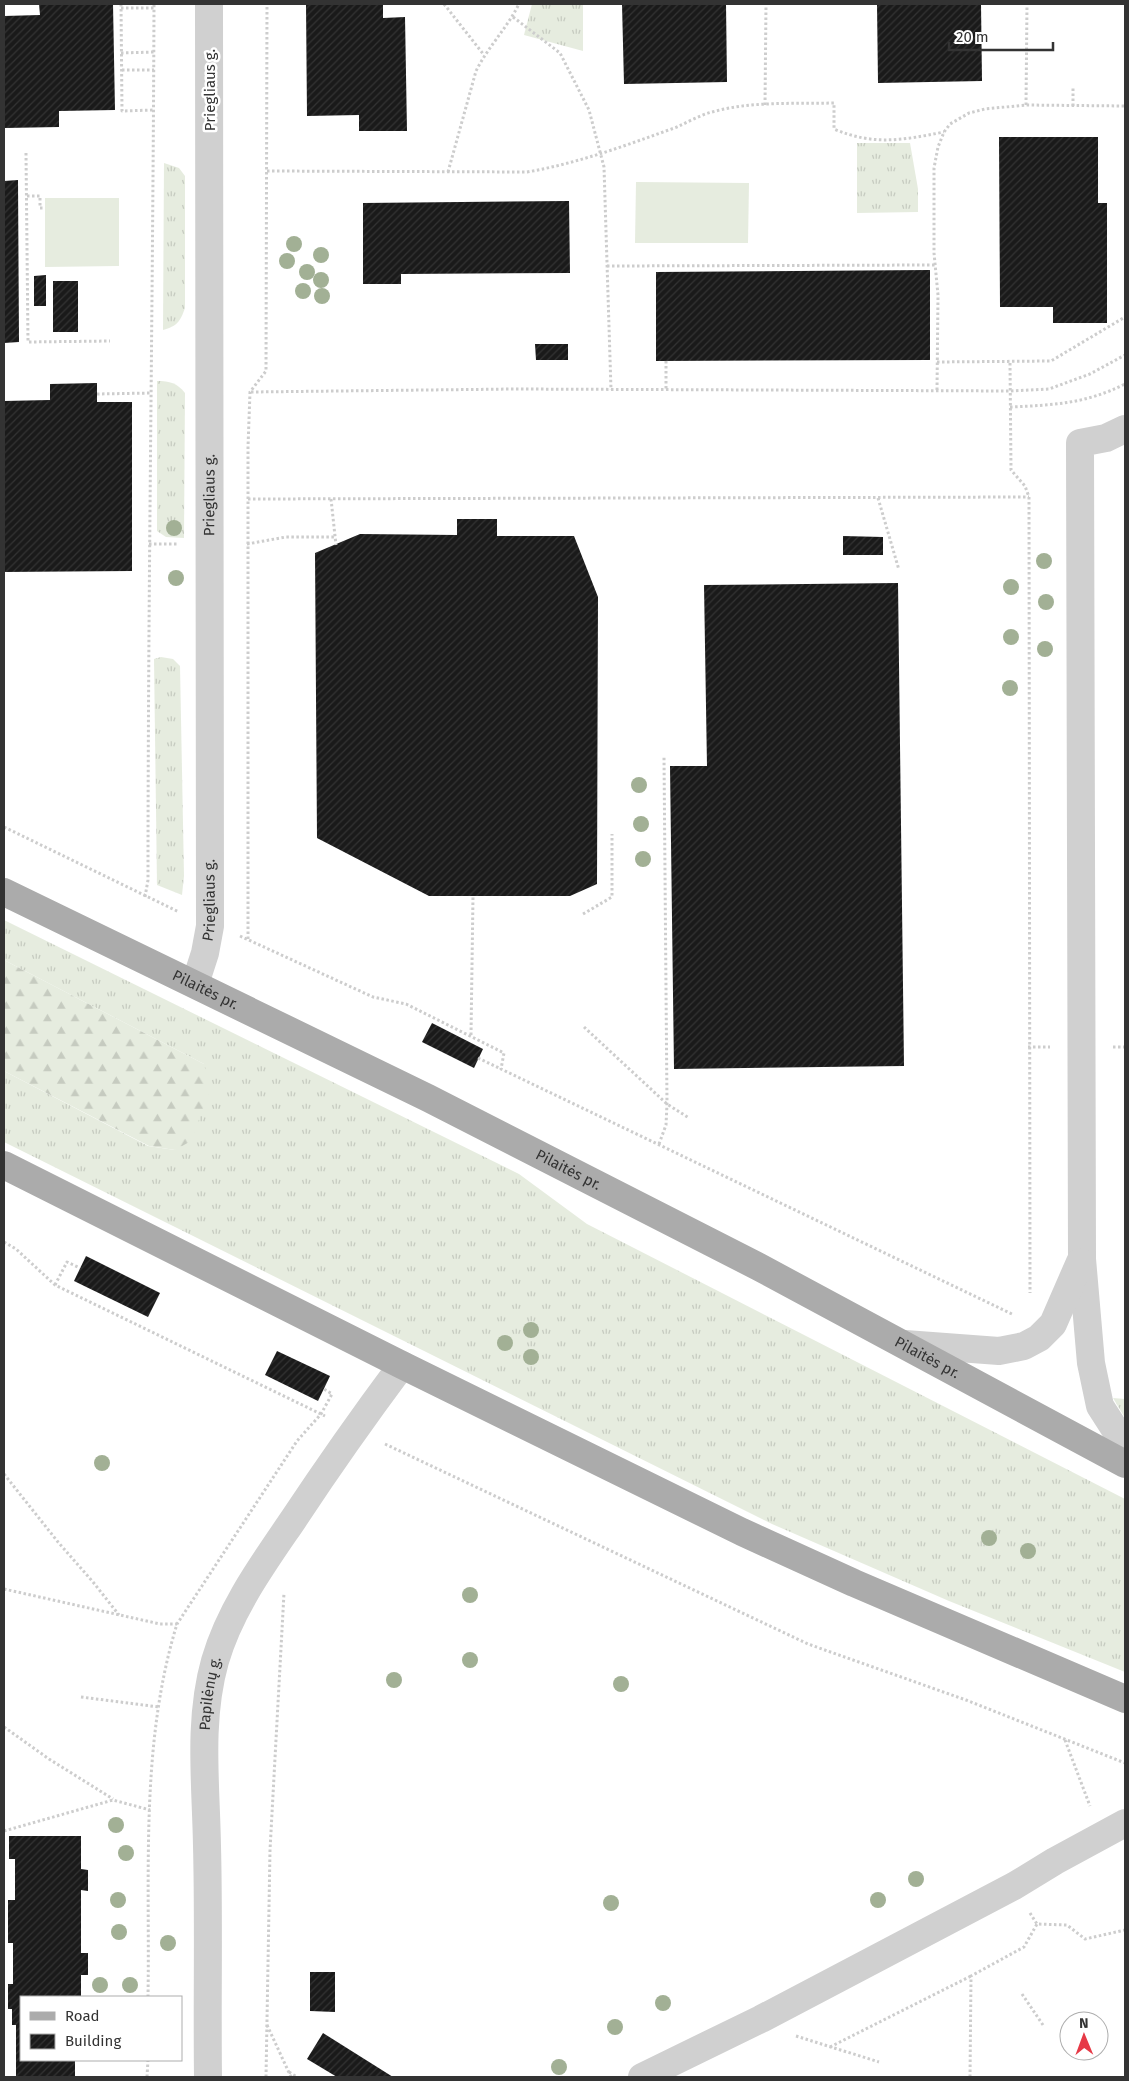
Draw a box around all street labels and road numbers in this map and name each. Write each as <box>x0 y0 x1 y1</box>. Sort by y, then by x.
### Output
street label: Priegliaus g. <box>201 49 219 131</box>
street label: Priegliaus g. <box>200 454 219 536</box>
street label: Priegliaus g. <box>198 859 219 943</box>
street label: Pilaitės pr. <box>170 966 241 1014</box>
street label: Pilaitės pr. <box>533 1145 604 1194</box>
street label: Pilaitės pr. <box>892 1333 963 1382</box>
street label: Papilėnų g. <box>196 1654 225 1731</box>

